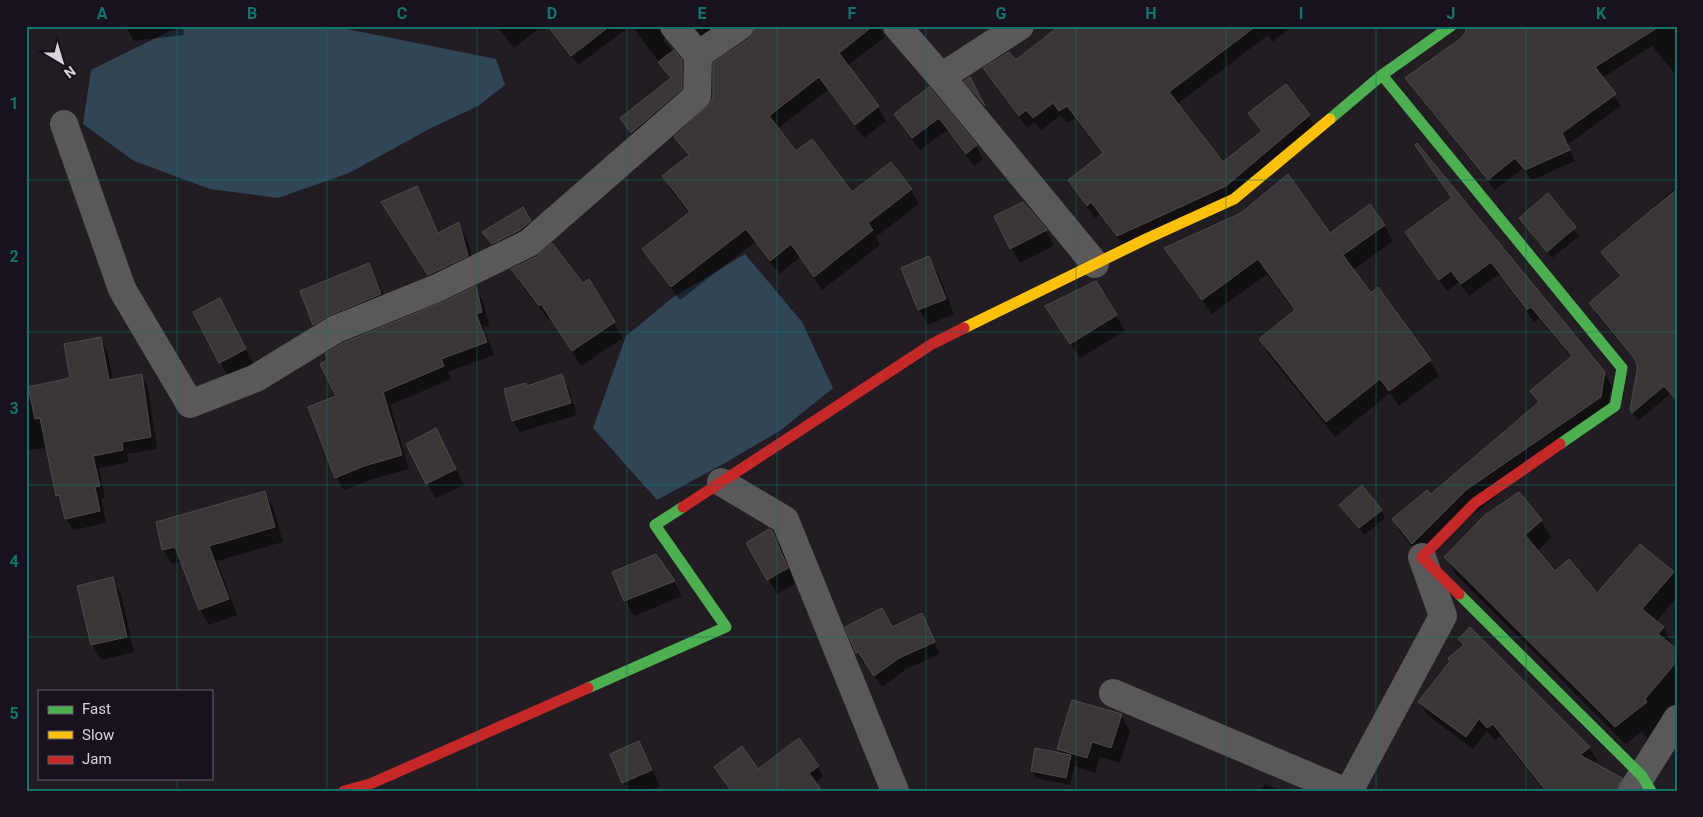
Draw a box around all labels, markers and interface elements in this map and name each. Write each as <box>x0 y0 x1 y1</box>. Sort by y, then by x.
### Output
text: A <box>97 4 108 23</box>
text: B <box>247 4 257 23</box>
text: C <box>397 4 407 23</box>
text: D <box>547 4 557 23</box>
text: E <box>698 4 707 23</box>
text: F <box>848 4 857 23</box>
text: G <box>996 4 1007 23</box>
text: H <box>1145 4 1157 23</box>
text: I <box>1299 4 1303 23</box>
text: J <box>1447 4 1455 23</box>
text: K <box>1596 4 1607 23</box>
north arrow <box>38 38 88 88</box>
text: N <box>61 63 79 82</box>
text: 1 <box>9 94 19 113</box>
text: 2 <box>9 247 19 266</box>
text: 3 <box>9 399 19 418</box>
text: 4 <box>9 552 19 571</box>
legend <box>38 690 212 780</box>
text: Fast <box>82 700 111 718</box>
text: 5 <box>9 704 19 723</box>
text: Slow <box>82 726 114 744</box>
text: Jam <box>82 750 112 768</box>

